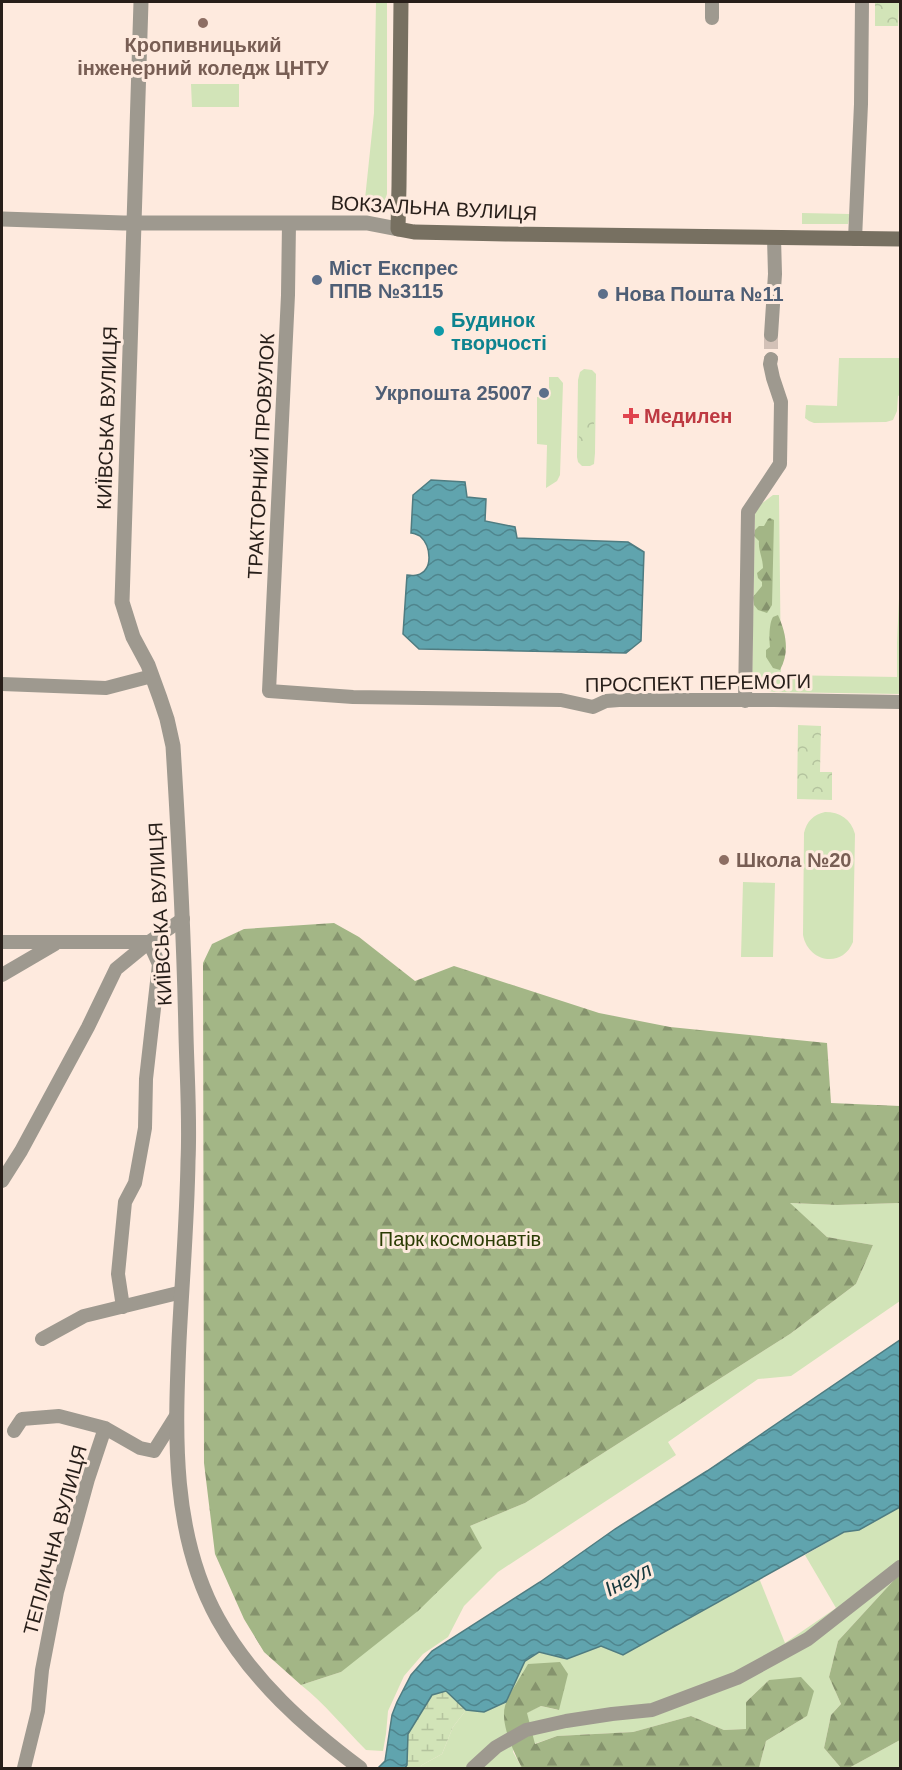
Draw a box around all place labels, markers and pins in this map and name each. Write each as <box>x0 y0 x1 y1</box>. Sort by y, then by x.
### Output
marker: Кропивницький інженерний коледж ЦНТУ <box>196 16 210 30</box>
place label: Кропивницький інженерний коледж ЦНТУ <box>77 34 329 79</box>
place label: Міст Експрес ППВ №3115 <box>329 257 458 302</box>
marker: Міст Експрес ППВ №3115 <box>310 273 324 287</box>
place label: Нова Пошта №11 <box>615 283 784 305</box>
marker: Нова Пошта №11 <box>596 287 610 301</box>
place label: Будинок творчості <box>451 309 547 354</box>
marker: Будинок творчості <box>432 324 446 338</box>
place label: Укрпошта 25007 <box>375 382 532 404</box>
marker: Укрпошта 25007 <box>537 386 551 400</box>
place label: Медилен <box>644 405 732 427</box>
marker: Медилен <box>622 407 640 425</box>
place label: Школа №20 <box>736 849 852 871</box>
marker: Школа №20 <box>717 853 731 867</box>

